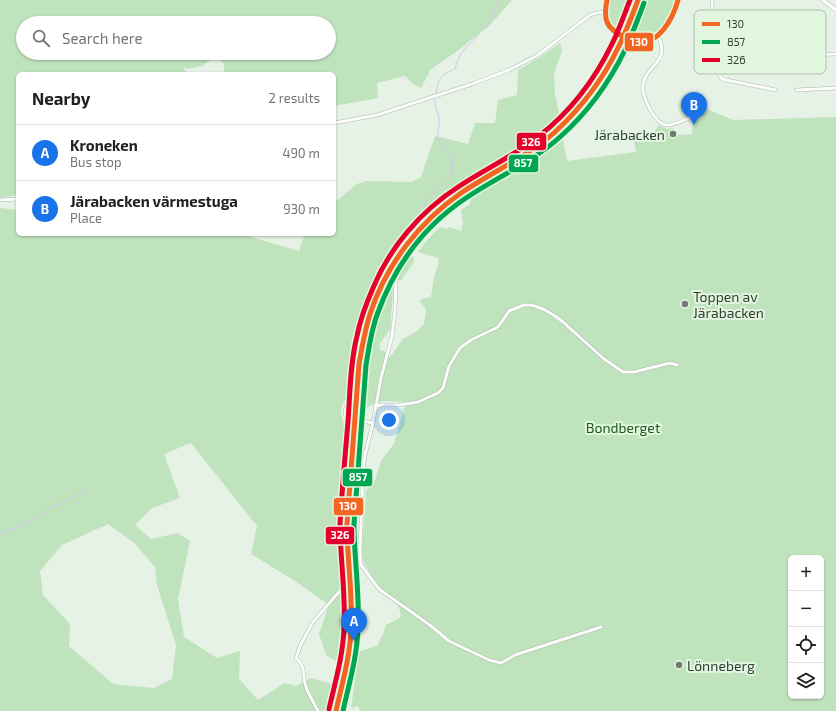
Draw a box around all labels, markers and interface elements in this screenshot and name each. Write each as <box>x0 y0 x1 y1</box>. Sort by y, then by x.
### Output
legend <box>694 10 826 74</box>
search box <box>16 16 336 60</box>
text: 130 <box>727 17 744 30</box>
icon: search <box>30 27 52 49</box>
text: Search here <box>62 29 143 47</box>
line badge: 130 <box>624 32 654 52</box>
text: 130 <box>630 35 648 48</box>
text: 857 <box>727 35 746 48</box>
text: 326 <box>727 53 746 66</box>
text: Nearby <box>32 88 90 108</box>
text: 2 results <box>268 90 320 106</box>
pin: B <box>681 92 707 125</box>
place label: Järabacken <box>594 126 665 143</box>
marker: Järabacken <box>668 129 678 139</box>
line badge: 326 <box>516 132 547 151</box>
text: 326 <box>521 135 541 148</box>
text: Kroneken <box>70 136 138 154</box>
text: A <box>41 145 49 161</box>
text: 490 m <box>282 145 320 161</box>
text: Bus stop <box>70 154 121 170</box>
line badge: 857 <box>508 154 539 173</box>
text: 857 <box>514 156 533 169</box>
text: Järabacken värmestuga <box>70 192 238 210</box>
text: B <box>41 201 49 217</box>
text: 930 m <box>283 201 320 217</box>
text: Place <box>70 210 102 226</box>
place label: Toppen av Järabacken <box>693 288 764 321</box>
marker: Toppen av Järabacken <box>680 299 690 309</box>
your location <box>379 410 399 430</box>
park label: Bondberget <box>586 419 660 436</box>
line badge: 857 <box>342 468 373 487</box>
text: 857 <box>349 470 368 483</box>
line badge: 130 <box>333 497 364 516</box>
text: 130 <box>339 499 357 512</box>
line badge: 326 <box>325 526 355 545</box>
text: 326 <box>330 528 350 541</box>
map controls <box>788 555 824 699</box>
button: + <box>788 555 824 591</box>
button: − <box>788 591 824 627</box>
pin: A <box>341 608 367 641</box>
button: locate <box>788 627 824 663</box>
place label: Lönneberg <box>687 657 755 674</box>
marker: Lönneberg <box>674 660 684 670</box>
button: layers <box>788 663 824 699</box>

